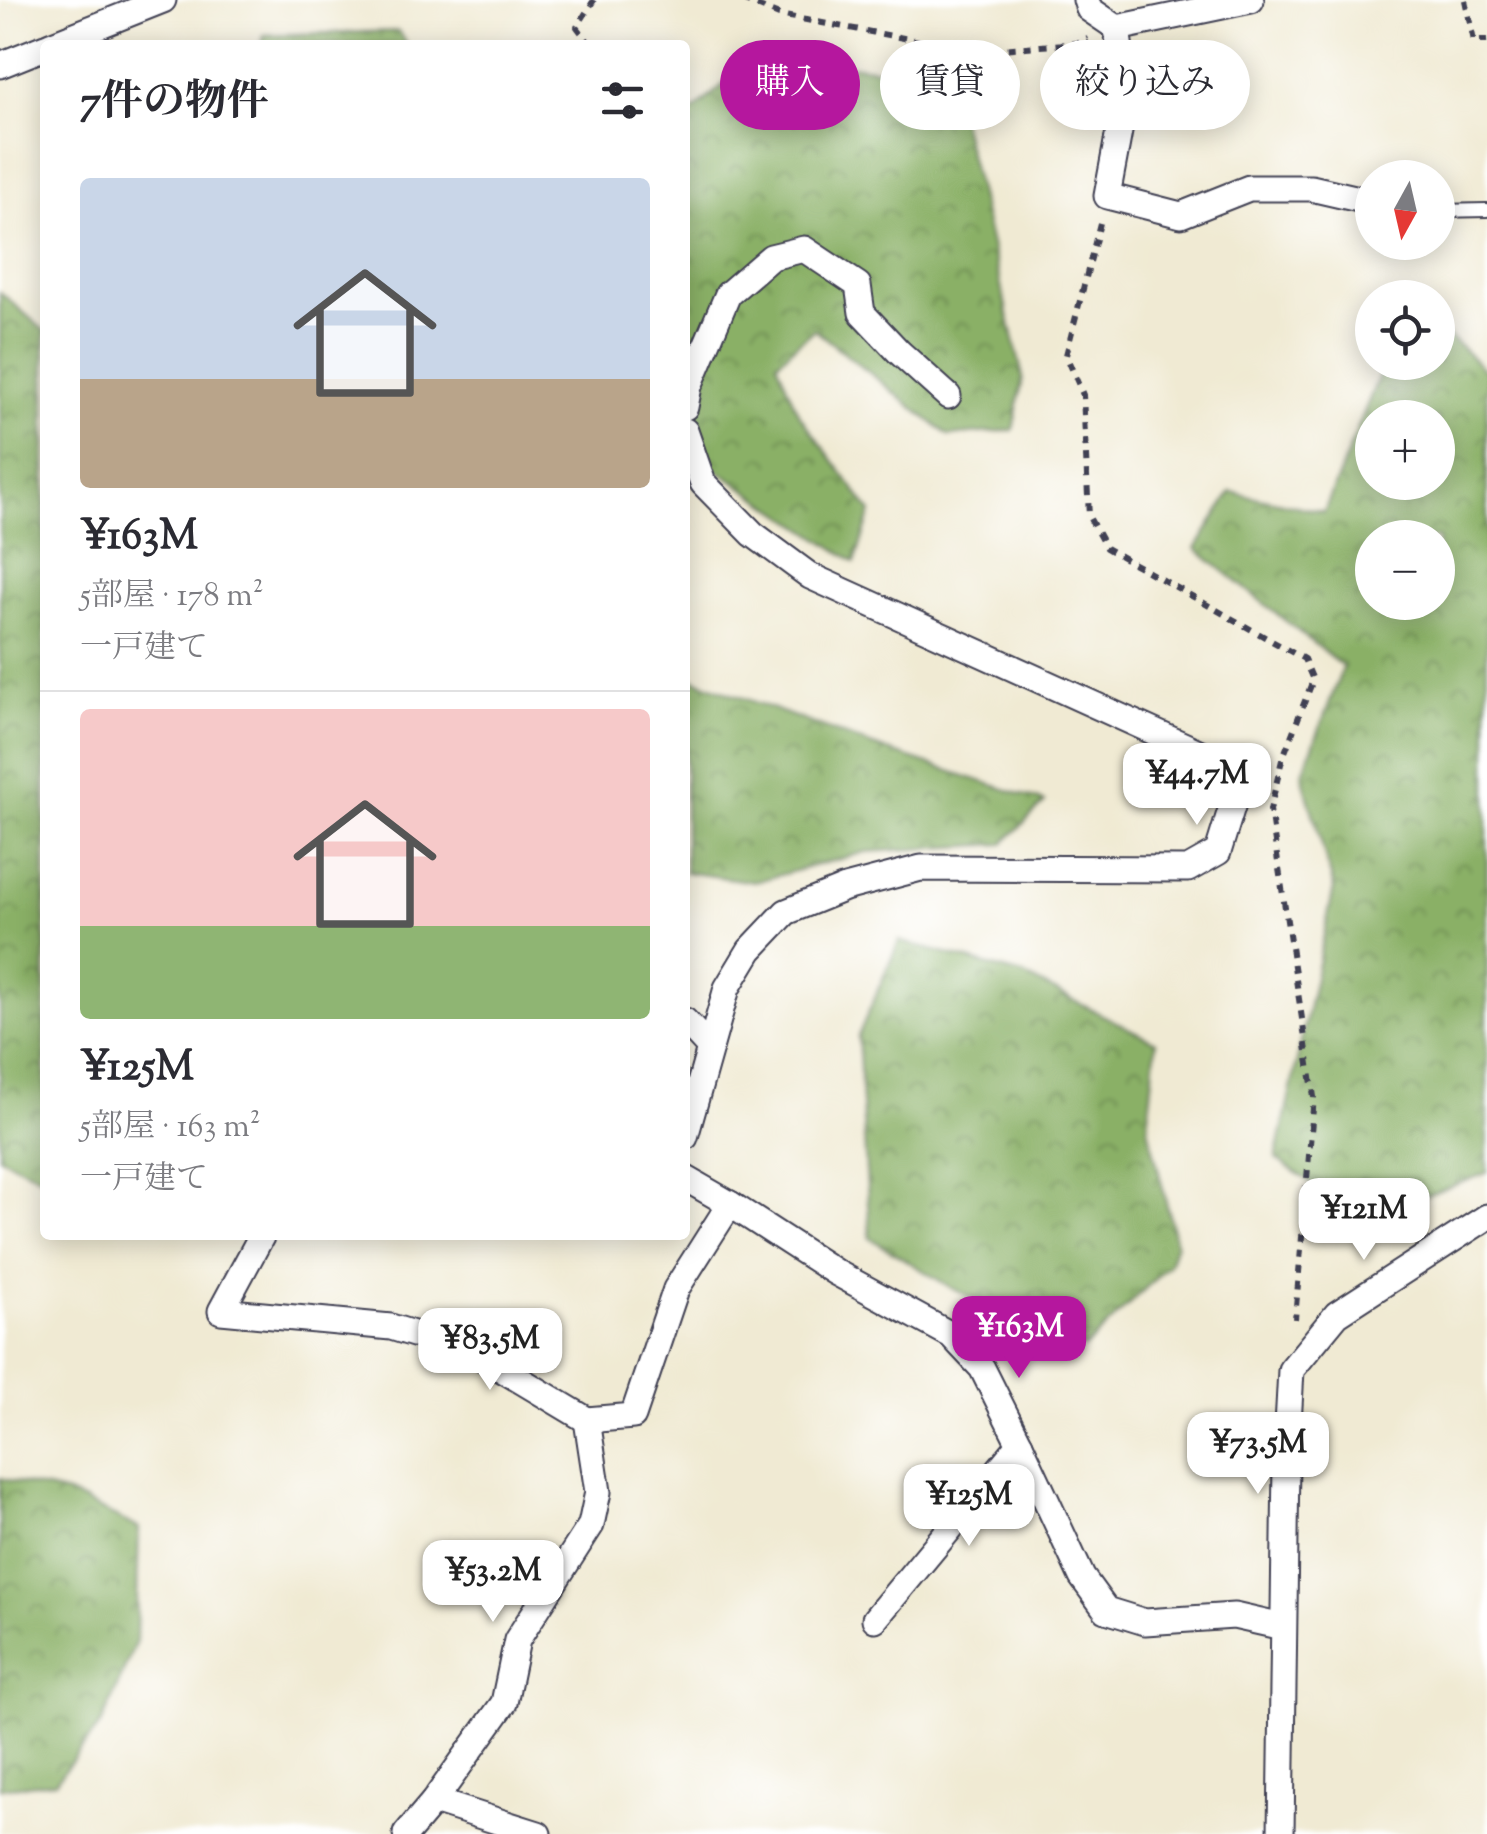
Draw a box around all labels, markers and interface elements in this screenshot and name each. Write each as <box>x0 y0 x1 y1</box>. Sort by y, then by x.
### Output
chip: 購入 <box>720 40 860 130</box>
chip: 賃貸 <box>880 40 1020 130</box>
chip: 絞り込み <box>1040 40 1250 130</box>
icon: filters <box>595 73 650 128</box>
text: 7件の物件 <box>80 74 269 134</box>
north arrow <box>1355 160 1455 260</box>
map controls <box>1355 160 1455 620</box>
icon: home <box>275 243 455 423</box>
button: locate <box>1355 280 1455 380</box>
button: + <box>1355 400 1455 500</box>
text: ¥163M <box>80 508 198 568</box>
button: − <box>1355 520 1455 620</box>
text: 5部屋 · 178 m² <box>80 574 264 620</box>
text: 一戸建て <box>80 626 208 672</box>
pin: ¥44.7M <box>1116 743 1278 828</box>
text: ¥44.7M <box>1145 752 1249 798</box>
icon: home <box>275 774 455 954</box>
text: ¥125M <box>80 1039 194 1099</box>
text: 5部屋 · 163 m² <box>80 1105 260 1151</box>
text: 一戸建て <box>80 1157 208 1203</box>
pin: ¥121M <box>1294 1178 1434 1263</box>
text: ¥121M <box>1321 1187 1407 1233</box>
pin: ¥163M <box>949 1296 1089 1381</box>
text: ¥163M <box>974 1305 1064 1351</box>
pin: ¥83.5M <box>409 1308 571 1393</box>
text: ¥83.5M <box>440 1317 540 1363</box>
pin: ¥73.5M <box>1177 1412 1339 1497</box>
text: ¥73.5M <box>1209 1421 1307 1467</box>
pin: ¥125M <box>899 1464 1039 1549</box>
text: ¥125M <box>926 1473 1012 1519</box>
pin: ¥53.2M <box>412 1540 574 1625</box>
text: ¥53.2M <box>445 1549 541 1595</box>

